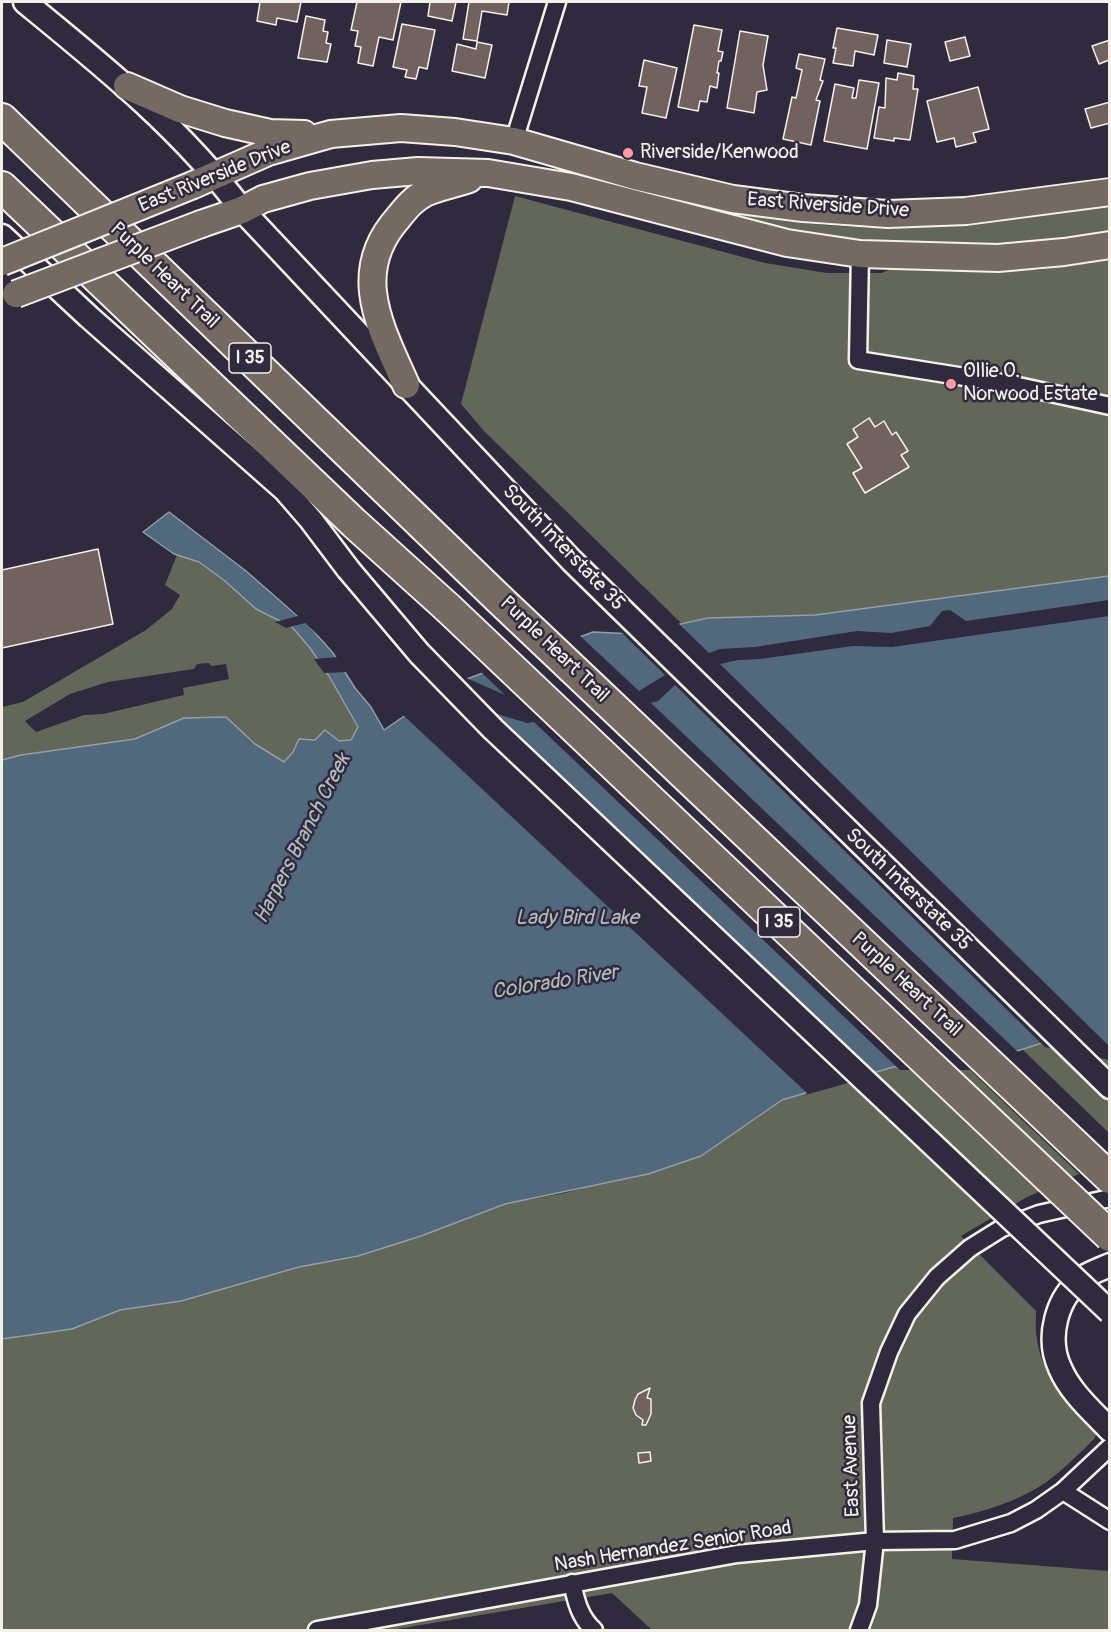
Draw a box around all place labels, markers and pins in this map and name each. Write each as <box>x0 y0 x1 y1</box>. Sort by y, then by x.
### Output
place label: Riverside/Kenwood <box>640 141 799 165</box>
marker: Riverside/Kenwood <box>621 146 635 160</box>
place label: Ollie O. Norwood Estate <box>963 360 1098 407</box>
marker: Ollie O. Norwood Estate <box>944 377 958 391</box>

